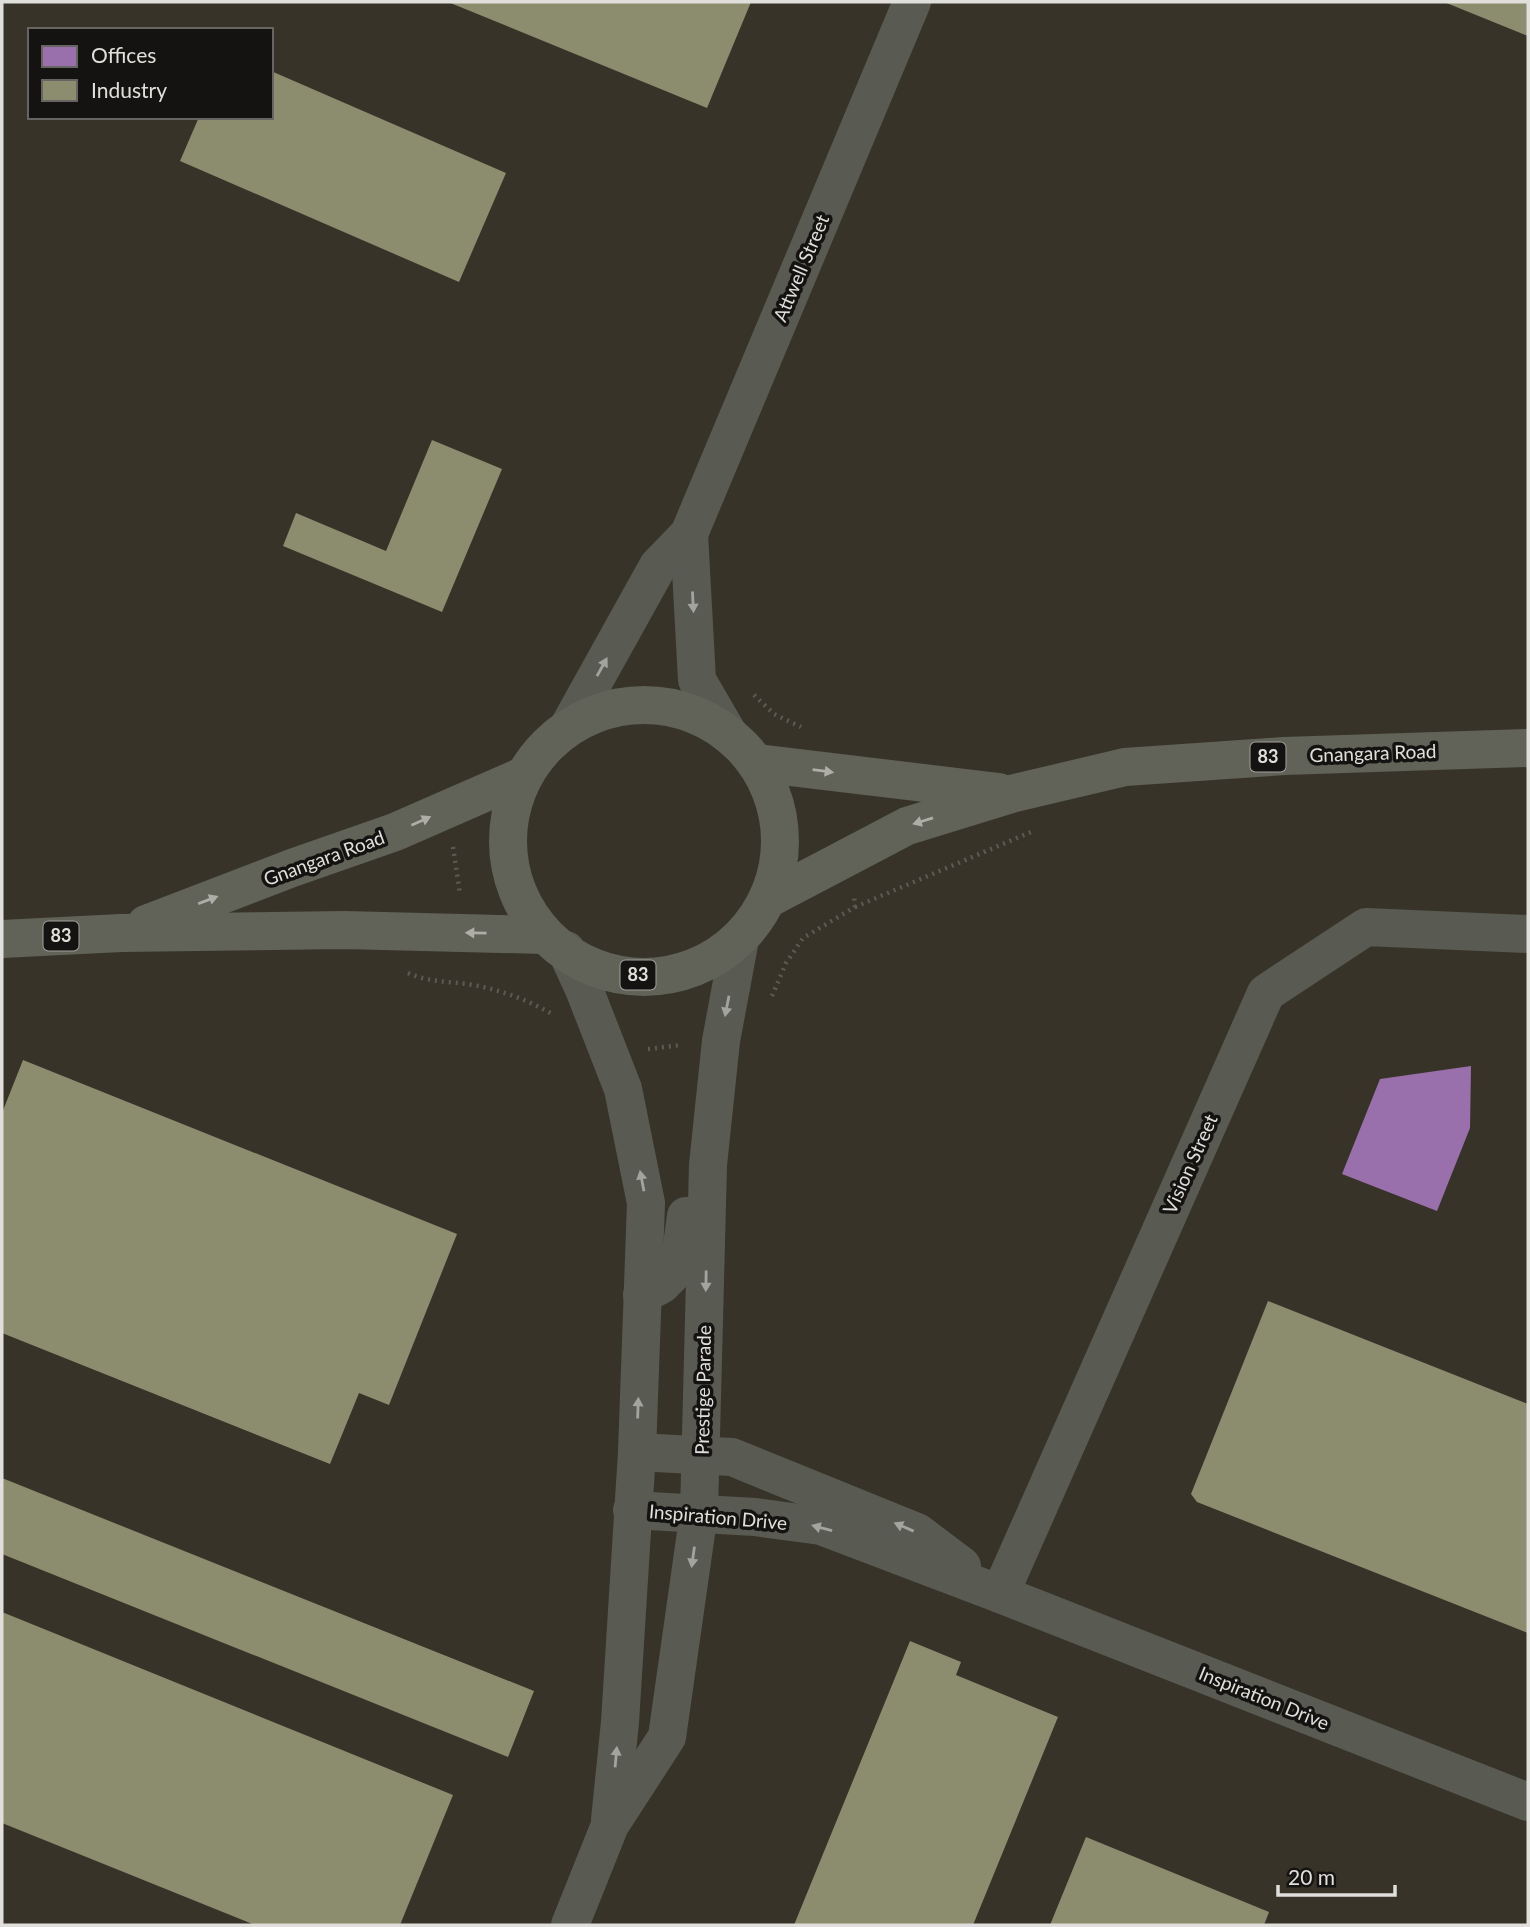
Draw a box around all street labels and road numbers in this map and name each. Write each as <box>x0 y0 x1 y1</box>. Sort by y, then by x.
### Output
street label: Attwell Street <box>768 211 833 325</box>
street label: Gnangara Road <box>1309 739 1437 766</box>
road number: 83 <box>1250 742 1286 772</box>
street label: Gnangara Road <box>260 825 387 890</box>
road number: 83 <box>43 922 78 951</box>
road number: 83 <box>620 960 656 990</box>
street label: Vision Street <box>1157 1110 1222 1217</box>
street label: Prestige Parade <box>690 1325 715 1455</box>
street label: Inspiration Drive <box>648 1499 788 1534</box>
street label: Inspiration Drive <box>1196 1661 1333 1734</box>

